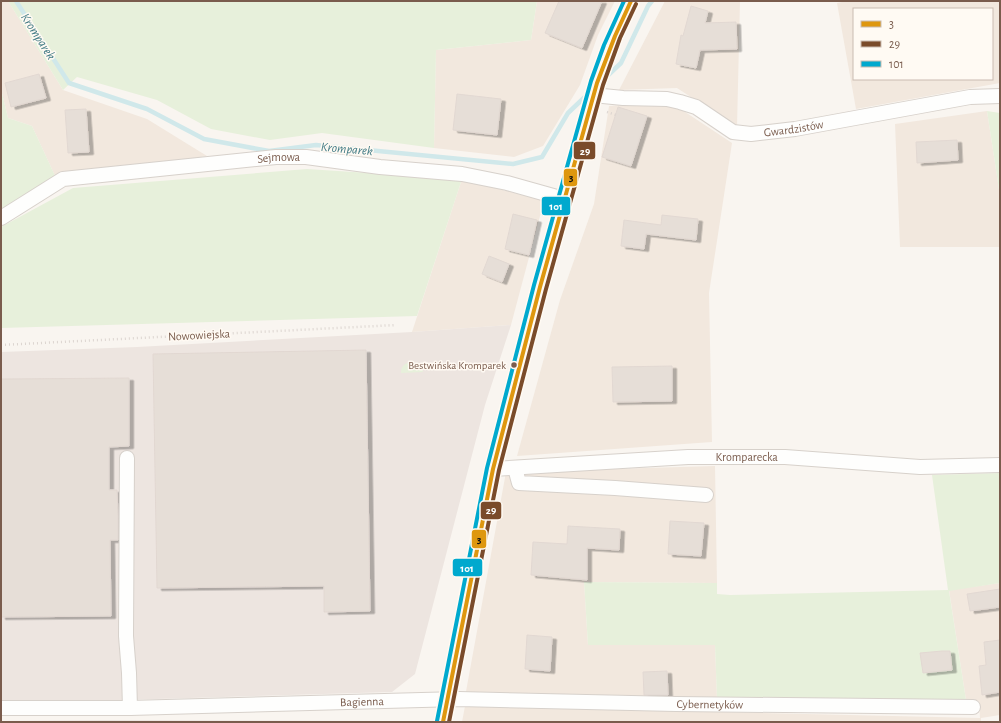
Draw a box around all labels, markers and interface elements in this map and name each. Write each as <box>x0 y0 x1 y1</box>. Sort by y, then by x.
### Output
legend <box>853 8 993 80</box>
water label: Kromparek <box>18 11 57 62</box>
text: 3 <box>889 18 894 30</box>
text: 29 <box>889 38 900 50</box>
text: 101 <box>889 58 904 70</box>
street label: Gwardzistów <box>763 118 824 139</box>
water label: Kromparek <box>320 141 373 158</box>
line badge: 29 <box>573 141 596 160</box>
text: 29 <box>580 146 590 157</box>
street label: Sejmowa <box>257 151 301 165</box>
line badge: 3 <box>563 168 578 187</box>
text: 3 <box>569 172 574 183</box>
line badge: 101 <box>541 196 571 216</box>
text: 101 <box>549 201 563 212</box>
street label: Nowowiejska <box>168 327 231 344</box>
place label: Bestwińska Kromparek <box>408 360 506 371</box>
marker: Bestwińska Kromparek <box>509 360 519 370</box>
street label: Kromparecka <box>716 451 778 463</box>
line badge: 29 <box>480 501 502 520</box>
text: 29 <box>486 505 496 516</box>
line badge: 3 <box>471 529 487 549</box>
text: 3 <box>477 534 482 545</box>
line badge: 101 <box>452 558 483 577</box>
text: 101 <box>460 563 474 574</box>
street label: Bagienna <box>340 695 385 708</box>
street label: Cybernetyków <box>676 698 743 711</box>

